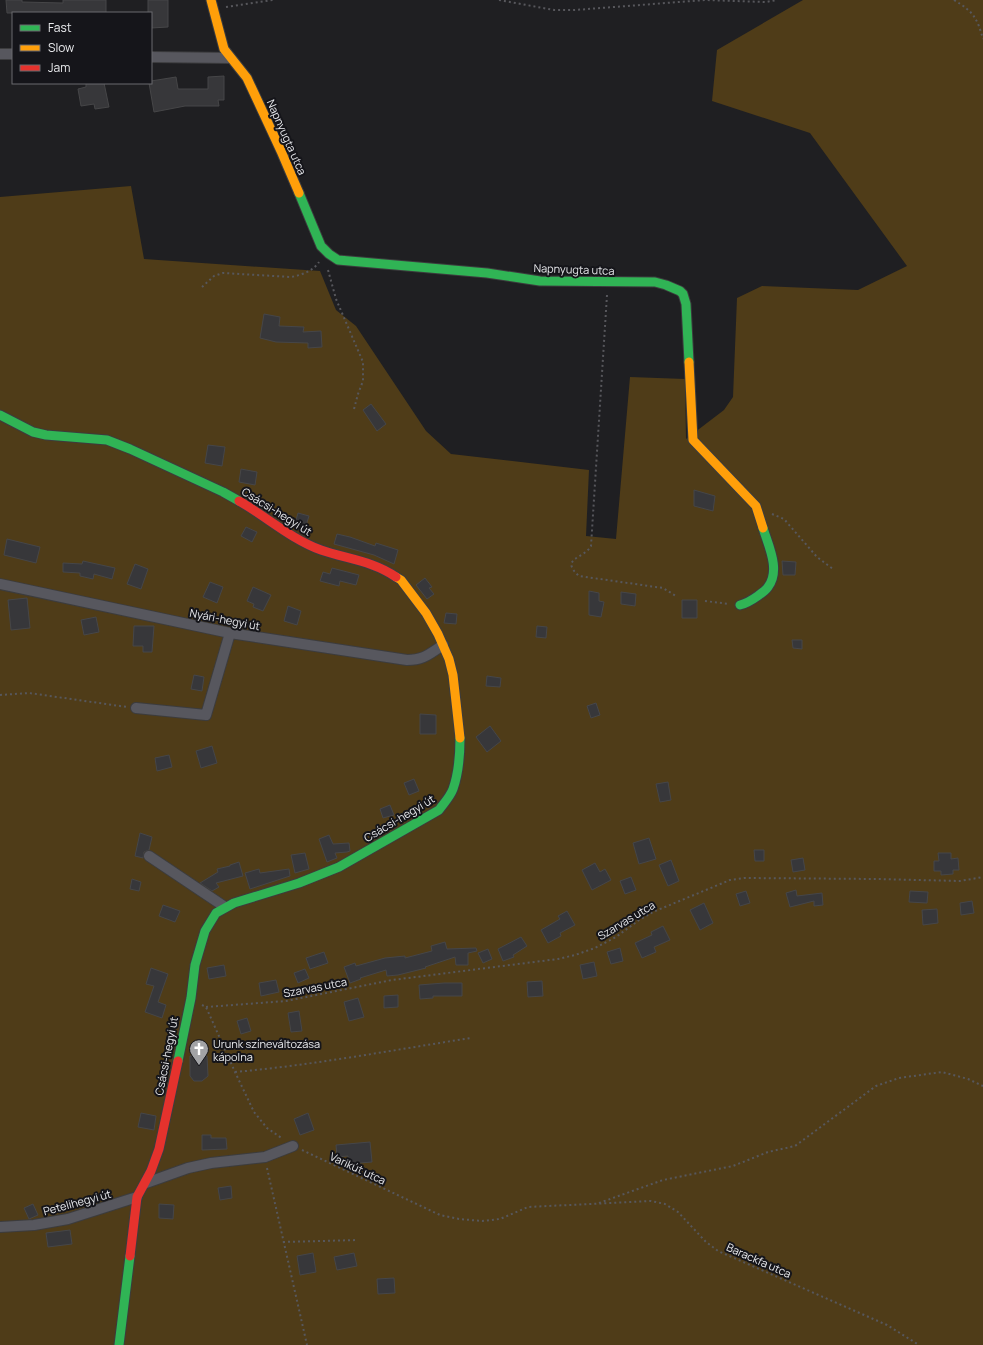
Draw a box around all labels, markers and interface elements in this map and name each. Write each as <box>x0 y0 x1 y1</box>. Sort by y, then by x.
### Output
legend <box>12 12 152 84</box>
text: Fast <box>48 19 72 36</box>
text: Slow <box>48 39 74 56</box>
text: Jam <box>48 59 70 76</box>
street label: Napnyugta utca <box>264 97 310 177</box>
street label: Napnyugta utca <box>533 260 615 278</box>
street label: Csácsi-hegyi út <box>239 483 315 539</box>
street label: Nyári-hegyi út <box>189 605 261 633</box>
street label: Csácsi-hegyi út <box>361 791 437 845</box>
street label: Szarvas utca <box>594 897 658 943</box>
street label: Szarvas utca <box>282 973 348 1001</box>
street label: Csácsi-hegyi út <box>151 1015 181 1097</box>
place label: Urunk színeváltozása kápolna <box>213 1036 320 1064</box>
church icon: Urunk színeváltozása kápolna <box>188 1038 210 1066</box>
street label: Varikút utca <box>328 1148 388 1188</box>
street label: Petelihegyi út <box>41 1186 113 1218</box>
street label: Barackfa utca <box>724 1239 794 1281</box>

